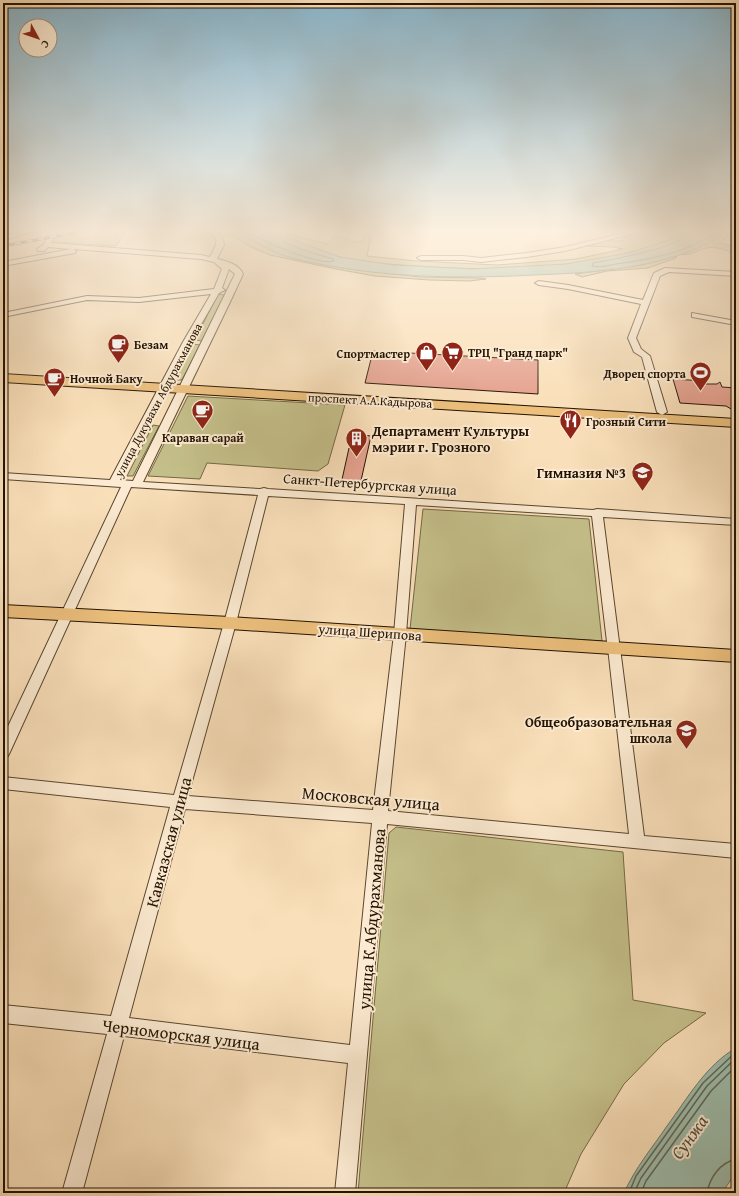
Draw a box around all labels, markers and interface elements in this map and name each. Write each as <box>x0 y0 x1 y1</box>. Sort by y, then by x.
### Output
north arrow <box>18 18 58 58</box>
text: С <box>38 37 54 52</box>
street label: улица Дукувахи Абдурахманова <box>110 320 206 481</box>
cafe icon: Безам <box>105 331 131 364</box>
place label: Безам <box>134 336 168 353</box>
supermarket icon: ТРЦ "Гранд парк" <box>440 339 466 372</box>
shop icon: Спортмастер <box>413 340 439 373</box>
place label: ТРЦ "Гранд парк" <box>468 344 568 361</box>
place label: Спортмастер <box>337 345 410 362</box>
sports icon: Дворец спорта <box>688 360 714 393</box>
cafe icon: Ночной Баку <box>41 365 67 398</box>
place label: Дворец спорта <box>603 365 687 382</box>
place label: Ночной Баку <box>70 370 143 387</box>
street label: проспект А.А.Кадырова <box>307 388 433 412</box>
cafe icon: Караван сарай <box>190 397 216 430</box>
restaurant icon: Грозный Сити <box>557 408 583 441</box>
place label: Грозный Сити <box>586 413 667 430</box>
place label: Департамент Культуры мэрии г. Грозного <box>371 421 529 457</box>
building icon: Департамент Культуры мэрии г. Грозного <box>343 426 369 459</box>
place label: Караван сарай <box>162 429 244 446</box>
school or university icon: Гимназия №3 <box>629 460 655 493</box>
place label: Гимназия №3 <box>537 463 626 483</box>
street label: Санкт-Петербургская улица <box>283 468 458 500</box>
street label: улица Шерипова <box>317 618 423 646</box>
place label: Общеобразовательная школа <box>525 712 673 748</box>
school or university icon: Общеобразовательная школа <box>674 717 700 750</box>
street label: Кавказская улица <box>139 774 197 910</box>
street label: Московская улица <box>301 780 441 816</box>
street label: улица К.Абдурахманова <box>351 827 391 1012</box>
street label: Черноморская улица <box>101 1012 261 1056</box>
water label: Сунжа <box>664 1109 715 1165</box>

